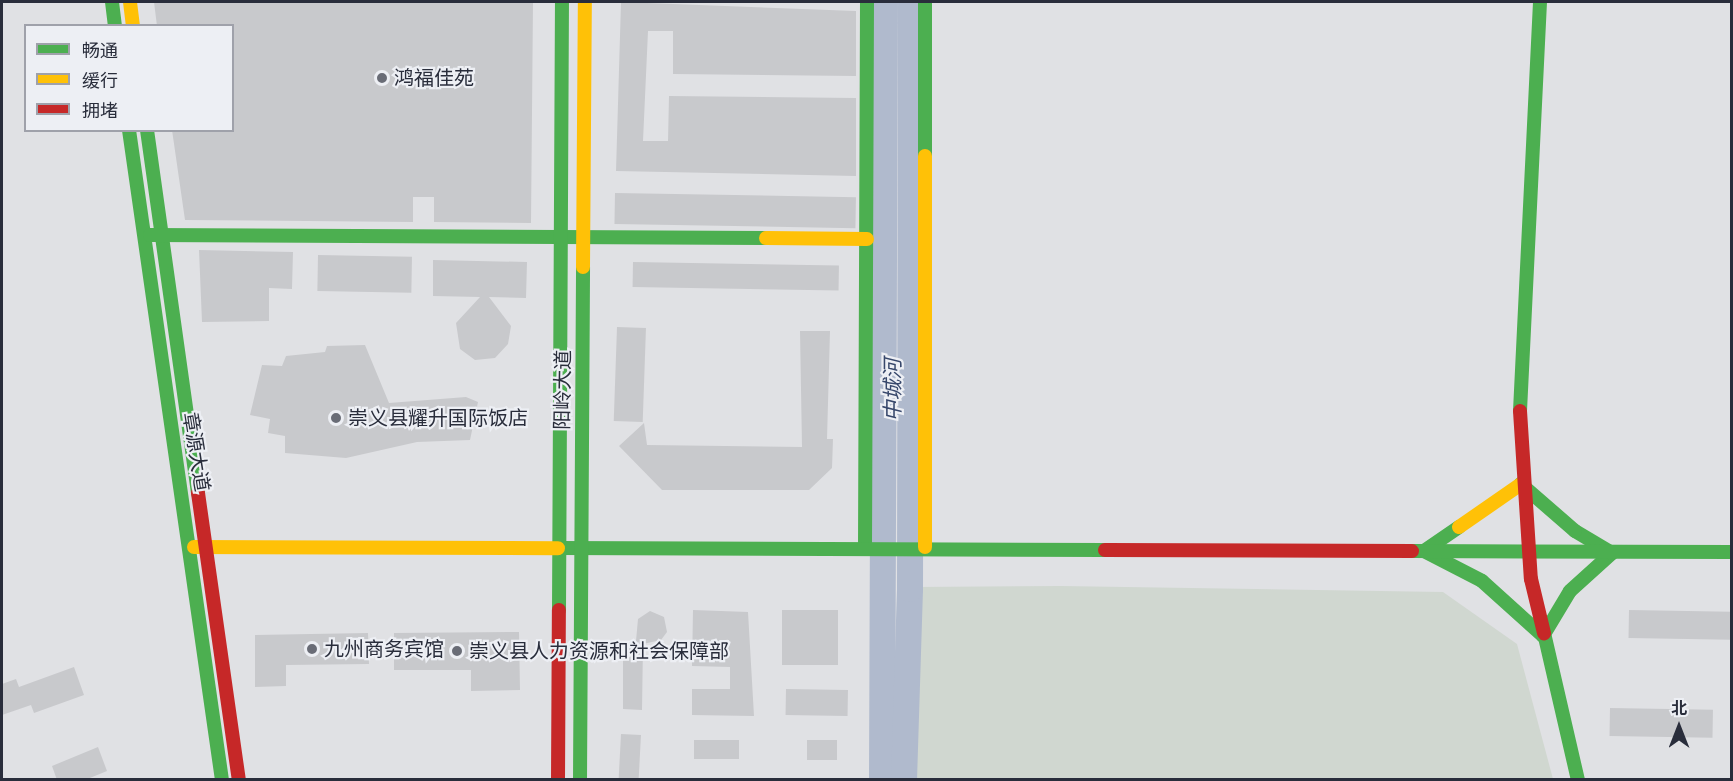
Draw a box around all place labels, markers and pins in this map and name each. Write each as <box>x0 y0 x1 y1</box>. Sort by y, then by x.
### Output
place label: 鸿福佳苑 <box>394 66 474 90</box>
marker: 鸿福佳苑 <box>375 71 389 85</box>
place label: 崇义县耀升国际饭店 <box>348 406 528 430</box>
marker: 崇义县耀升国际饭店 <box>329 411 343 425</box>
place label: 九州商务宾馆 <box>324 637 444 661</box>
place label: 崇义县人力资源和社会保障部 <box>469 639 729 663</box>
marker: 九州商务宾馆 <box>305 642 319 656</box>
marker: 崇义县人力资源和社会保障部 <box>450 644 464 658</box>

